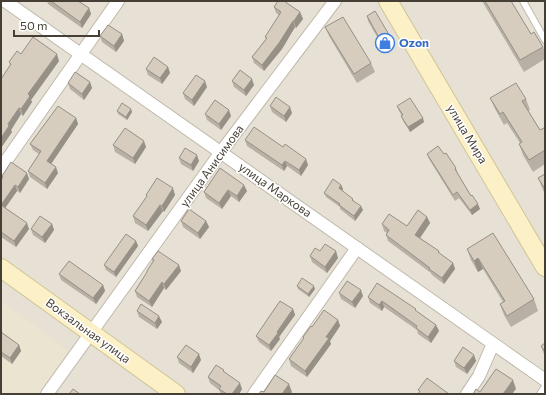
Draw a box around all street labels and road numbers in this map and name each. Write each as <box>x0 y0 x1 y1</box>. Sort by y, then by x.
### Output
street label: улица Мира <box>445 101 491 166</box>
street label: улица Анисимова <box>177 122 246 209</box>
street label: улица Маркова <box>236 159 315 219</box>
street label: Вокзальная улица <box>44 295 134 366</box>

